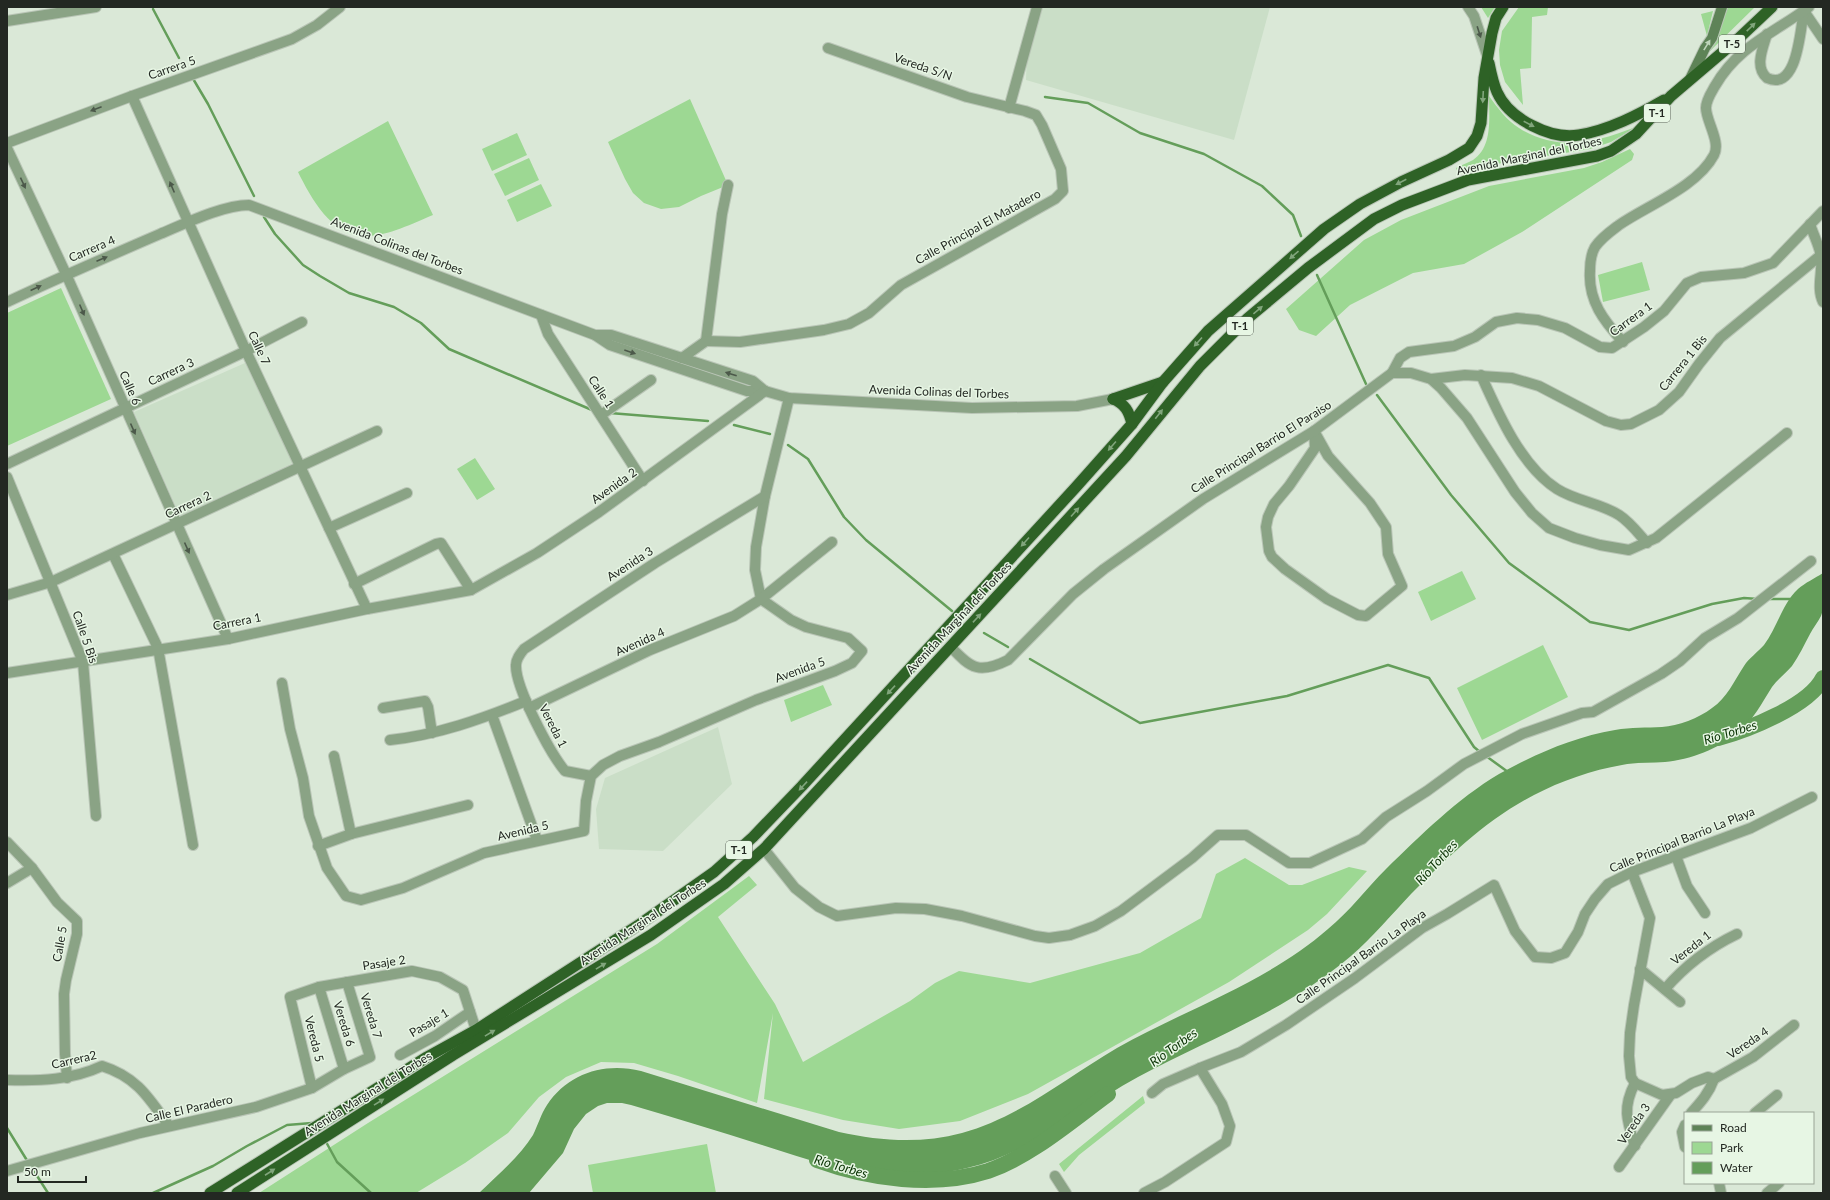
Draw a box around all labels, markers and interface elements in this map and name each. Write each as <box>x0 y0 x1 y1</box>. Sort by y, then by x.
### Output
one-way arrow <box>1746 22 1756 32</box>
one-way arrow <box>1477 26 1483 38</box>
road number: T-5 <box>1719 35 1745 53</box>
one-way arrow <box>1703 39 1711 50</box>
street label: Vereda S/N <box>892 50 954 84</box>
street label: Carrera 5 <box>146 52 198 83</box>
one-way arrow <box>1480 91 1487 103</box>
road number: T-1 <box>1644 104 1670 122</box>
one-way arrow <box>89 107 101 113</box>
one-way arrow <box>1523 121 1535 127</box>
street label: Avenida Marginal del Torbes <box>1455 133 1603 178</box>
one-way arrow <box>20 177 27 189</box>
one-way arrow <box>1396 179 1407 185</box>
one-way arrow <box>169 181 175 192</box>
street label: Calle Principal El Matadero <box>912 186 1043 267</box>
street label: Avenida Colinas del Torbes <box>329 213 465 278</box>
street label: Carrera 4 <box>66 232 117 265</box>
one-way arrow <box>1290 250 1299 259</box>
one-way arrow <box>96 256 107 262</box>
one-way arrow <box>31 285 42 291</box>
street label: Carrera 1 <box>1606 298 1655 339</box>
one-way arrow <box>79 305 85 317</box>
one-way arrow <box>1253 305 1264 314</box>
road number: T-1 <box>1227 317 1253 335</box>
street label: Calle 7 <box>245 328 274 367</box>
street label: Carrera 1 Bis <box>1655 332 1710 394</box>
one-way arrow <box>1194 338 1203 347</box>
one-way arrow <box>625 349 637 355</box>
street label: Carrera 3 <box>145 354 196 389</box>
street label: Calle 6 <box>116 368 145 407</box>
one-way arrow <box>725 370 737 376</box>
street label: Calle 1 <box>585 373 618 411</box>
street label: Avenida Colinas del Torbes <box>869 382 1009 401</box>
street label: Calle Principal Barrio El Paraiso <box>1188 397 1334 496</box>
one-way arrow <box>1155 408 1164 419</box>
one-way arrow <box>131 424 137 436</box>
one-way arrow <box>1108 440 1117 451</box>
street label: Avenida 2 <box>588 464 639 507</box>
street label: Carrera 2 <box>162 487 213 522</box>
one-way arrow <box>1070 507 1079 518</box>
one-way arrow <box>1021 537 1030 547</box>
one-way arrow <box>183 542 190 554</box>
street label: Avenida 3 <box>604 543 656 584</box>
street label: Avenida Marginal del Torbes <box>903 558 1015 677</box>
street label: Calle 5 Bis <box>69 608 101 665</box>
street label: Carrera 1 <box>211 609 262 634</box>
one-way arrow <box>972 614 981 623</box>
street label: Avenida 4 <box>613 624 667 659</box>
street label: Avenida 5 <box>773 654 827 686</box>
one-way arrow <box>886 685 895 695</box>
street label: Vereda 1 <box>536 702 571 750</box>
water label: Río Torbes <box>1701 716 1759 748</box>
one-way arrow <box>798 780 807 791</box>
street label: Calle Principal Barrio La Playa <box>1607 803 1757 876</box>
street label: Avenida 5 <box>496 817 550 844</box>
water label: Río Torbes <box>1412 836 1460 888</box>
road number: T-1 <box>726 841 752 859</box>
street label: Avenida Marginal del Torbes <box>577 875 709 968</box>
street label: Calle Principal Barrio La Playa <box>1293 906 1429 1007</box>
street label: Calle 5 <box>49 925 70 963</box>
street label: Vereda 1 <box>1668 927 1714 968</box>
street label: Pasaje 2 <box>361 952 407 973</box>
one-way arrow <box>596 962 606 970</box>
street label: Vereda 7 <box>357 991 385 1040</box>
street label: Vereda 6 <box>330 999 358 1048</box>
street label: Pasaje 1 <box>406 1005 451 1040</box>
street label: Vereda 5 <box>302 1014 327 1063</box>
street label: Vereda 4 <box>1724 1023 1771 1062</box>
water label: Río Torbes <box>1146 1024 1200 1070</box>
one-way arrow <box>484 1030 496 1037</box>
street label: Carrera2 <box>50 1047 98 1072</box>
street label: Avenida Marginal del Torbes <box>301 1048 434 1139</box>
street label: Calle El Paradero <box>144 1091 234 1126</box>
one-way arrow <box>374 1098 385 1106</box>
street label: Vereda 3 <box>1614 1100 1653 1147</box>
legend <box>1684 1112 1814 1184</box>
text: Road <box>1720 1120 1747 1135</box>
text: Park <box>1720 1140 1744 1155</box>
water label: Río Torbes <box>812 1151 870 1181</box>
scale bar <box>18 1158 86 1184</box>
text: Water <box>1720 1160 1753 1175</box>
text: 50 m <box>24 1164 51 1179</box>
one-way arrow <box>265 1168 275 1176</box>

